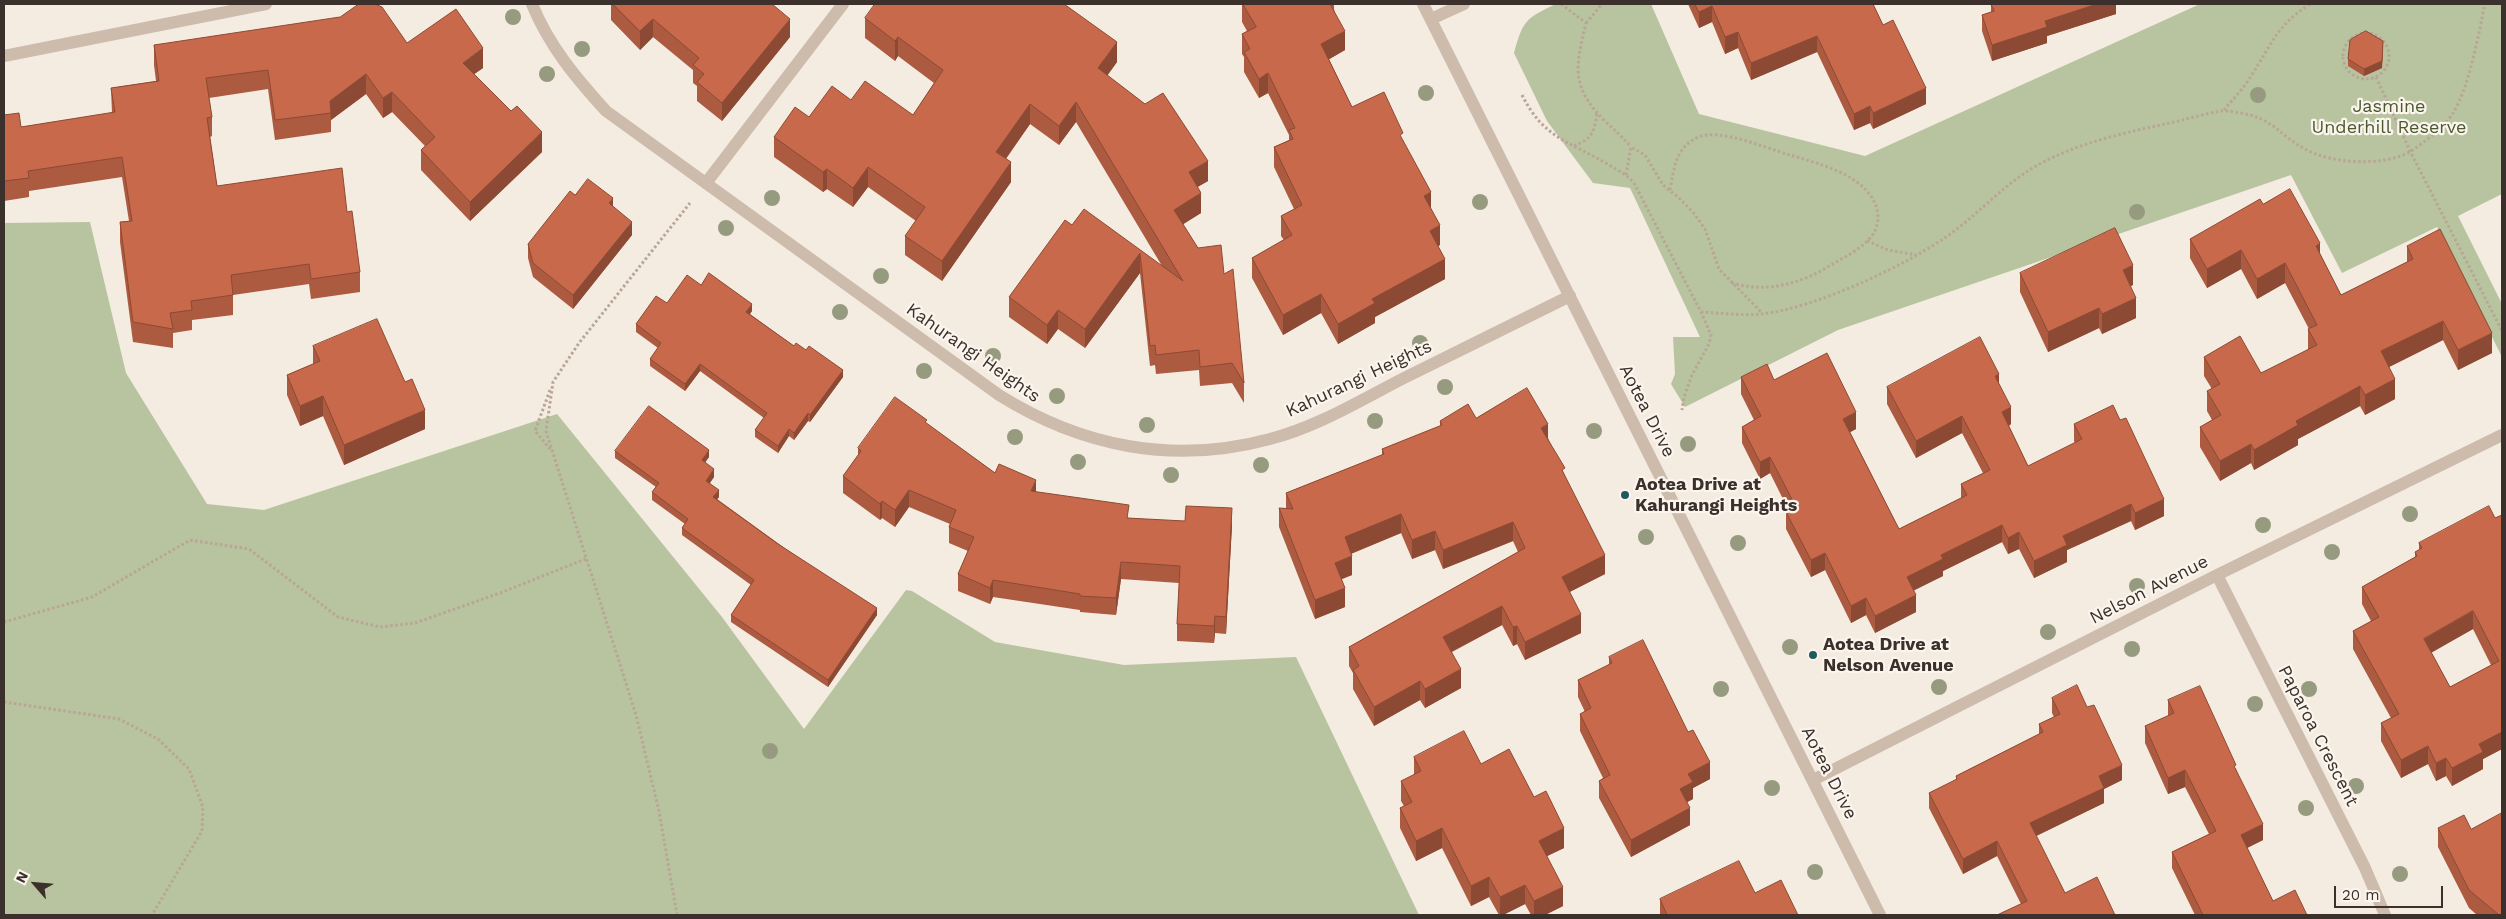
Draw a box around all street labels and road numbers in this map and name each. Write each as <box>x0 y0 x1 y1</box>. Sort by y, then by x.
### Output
street label: Kahurangi Heights <box>902 299 1044 407</box>
street label: Kahurangi Heights <box>1282 336 1436 422</box>
street label: Aotea Drive <box>1614 361 1680 461</box>
street label: Nelson Avenue <box>2086 551 2212 629</box>
street label: Paparoa Crescent <box>2273 662 2363 810</box>
street label: Aotea Drive <box>1796 723 1862 823</box>

